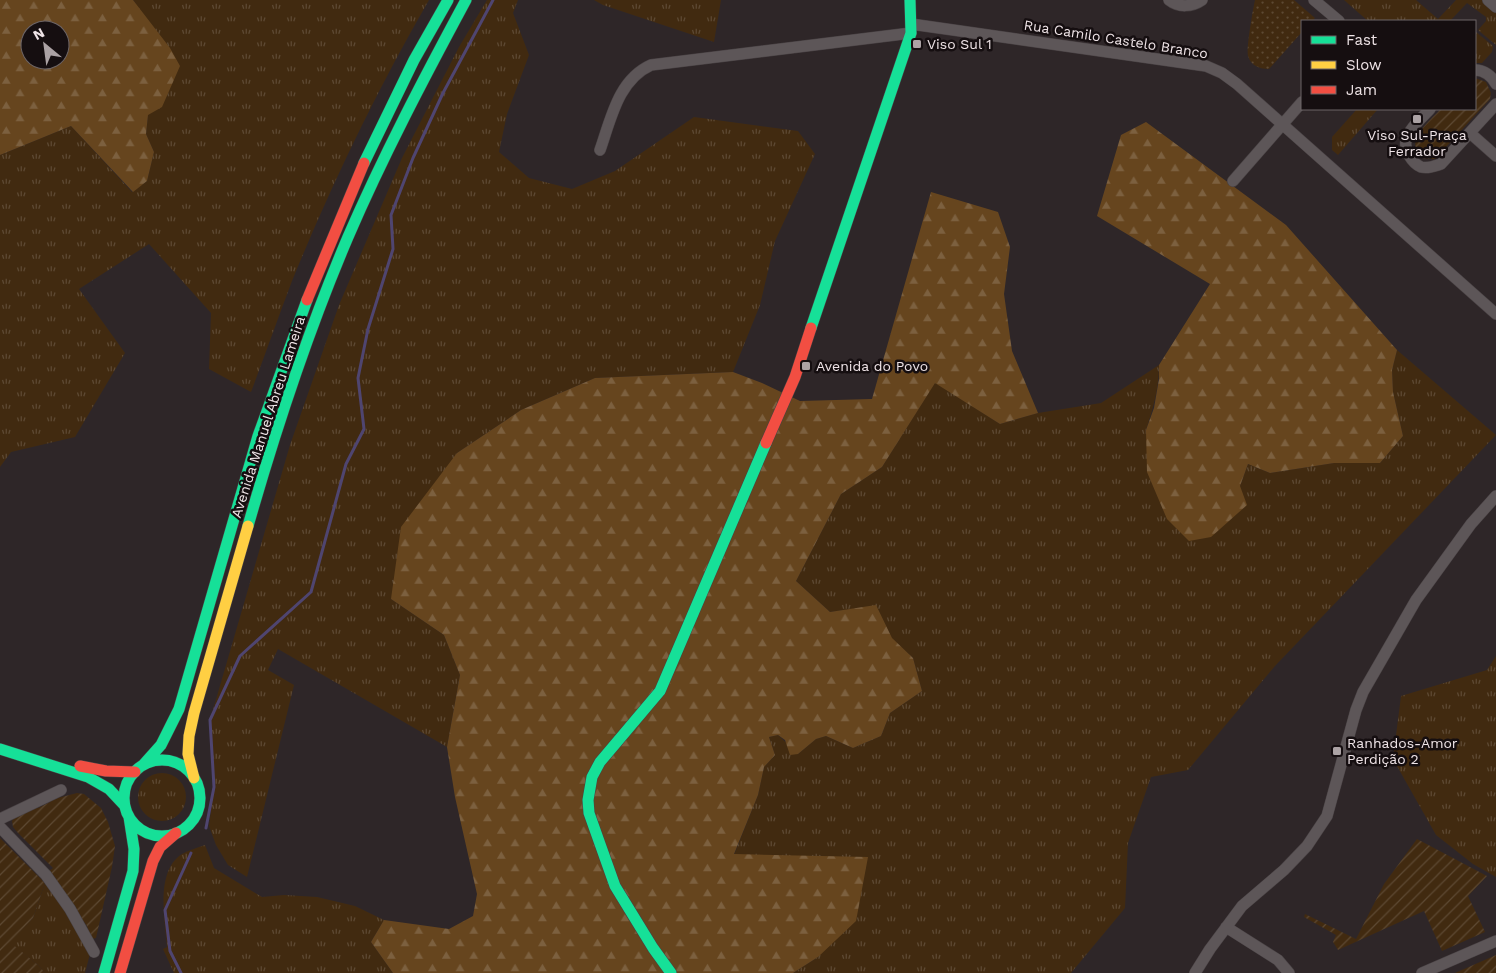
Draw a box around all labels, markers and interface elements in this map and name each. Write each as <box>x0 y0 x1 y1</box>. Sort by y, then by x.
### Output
street label: Rua Camilo Castelo Branco <box>1023 17 1209 61</box>
north arrow <box>20 20 70 70</box>
legend <box>1301 20 1476 110</box>
text: N <box>30 24 47 43</box>
text: Fast <box>1346 31 1378 49</box>
place label: Viso Sul 1 <box>927 36 992 52</box>
marker: Viso Sul 1 <box>911 38 923 50</box>
text: Slow <box>1346 56 1382 74</box>
text: Jam <box>1346 81 1377 99</box>
marker: Viso Sul-Praça Ferrador <box>1411 113 1423 125</box>
place label: Viso Sul-Praça Ferrador <box>1367 127 1467 159</box>
street label: Avenida Manuel Abreu Lameira <box>228 314 308 520</box>
place label: Avenida do Povo <box>816 358 928 374</box>
marker: Avenida do Povo <box>800 360 812 372</box>
place label: Ranhados-Amor Perdição 2 <box>1347 735 1458 767</box>
marker: Ranhados-Amor Perdição 2 <box>1331 745 1343 757</box>

